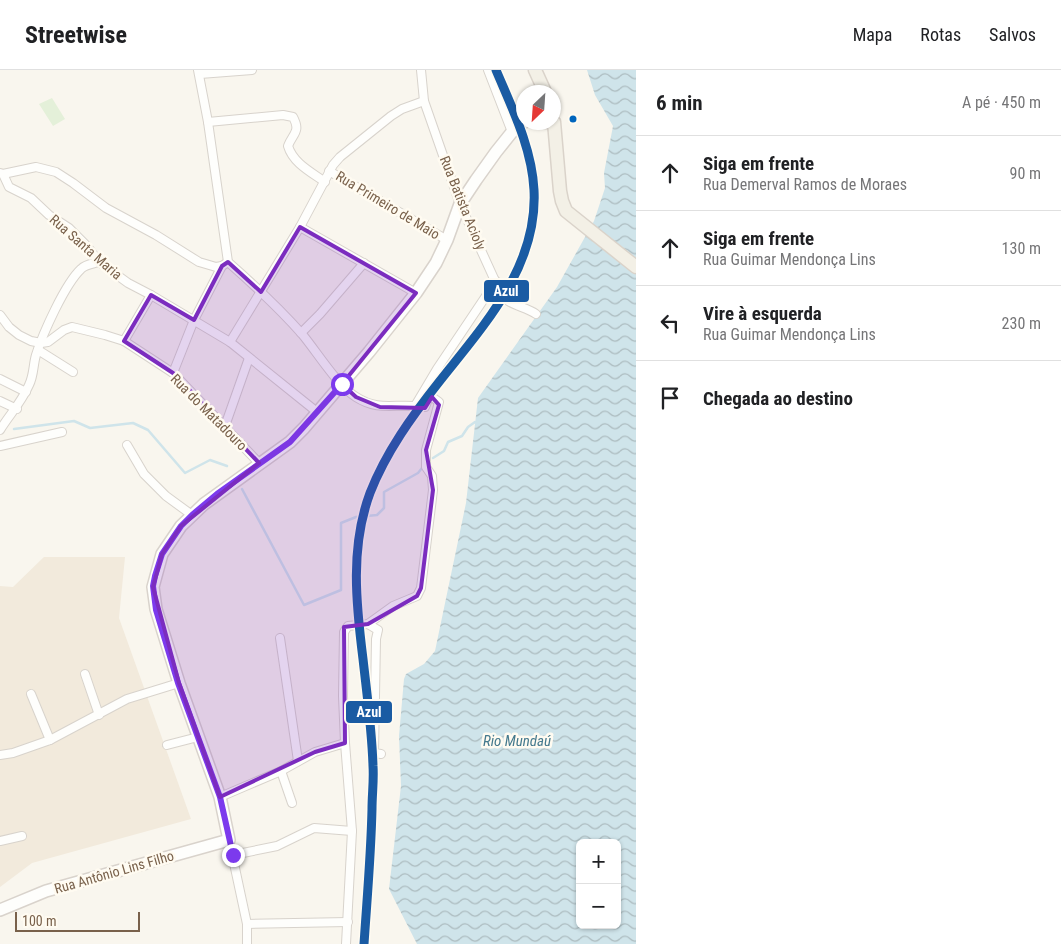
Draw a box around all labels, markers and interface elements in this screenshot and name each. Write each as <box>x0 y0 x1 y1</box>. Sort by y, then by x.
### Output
text: Streetwise <box>25 21 127 49</box>
text: Mapa <box>853 24 892 45</box>
text: Rotas <box>920 24 961 45</box>
text: Salvos <box>989 24 1036 45</box>
north arrow <box>516 85 561 130</box>
text: 6 min <box>656 91 703 115</box>
text: A pé · 450 m <box>962 93 1041 112</box>
unlabelled marker <box>568 114 578 124</box>
text: Siga em frente <box>703 152 814 175</box>
street label: Rua Batista Acioly <box>437 154 489 253</box>
icon: ahead <box>656 159 684 187</box>
text: 90 m <box>1009 164 1041 183</box>
street label: Rua Primeiro de Maio <box>333 168 443 242</box>
text: Rua Demerval Ramos de Moraes <box>703 175 907 194</box>
street label: Rua Santa Maria <box>47 211 125 283</box>
text: Siga em frente <box>703 227 814 250</box>
icon: ahead <box>656 234 684 262</box>
text: 130 m <box>1002 239 1041 258</box>
text: Rua Guimar Mendonça Lins <box>703 250 876 269</box>
line badge: Azul <box>483 279 530 303</box>
text: Azul <box>493 283 519 299</box>
text: Vire à esquerda <box>703 302 822 325</box>
icon: left <box>656 309 684 337</box>
text: 230 m <box>1002 314 1041 333</box>
text: Rua Guimar Mendonça Lins <box>703 325 876 344</box>
street label: Rua do Matadouro <box>168 371 250 453</box>
route start <box>331 373 354 396</box>
icon: arrive <box>656 384 684 412</box>
text: Chegada ao destino <box>703 387 853 410</box>
line badge: Azul <box>345 700 393 724</box>
text: Azul <box>356 704 382 720</box>
water label: Rio Mundaú <box>483 732 551 750</box>
map controls <box>576 839 621 929</box>
button: + <box>576 839 621 884</box>
route end <box>222 844 245 867</box>
street label: Rua Antônio Lins Filho <box>52 847 176 897</box>
button: − <box>576 884 621 929</box>
scale bar <box>15 909 140 932</box>
text: 100 m <box>22 913 57 929</box>

